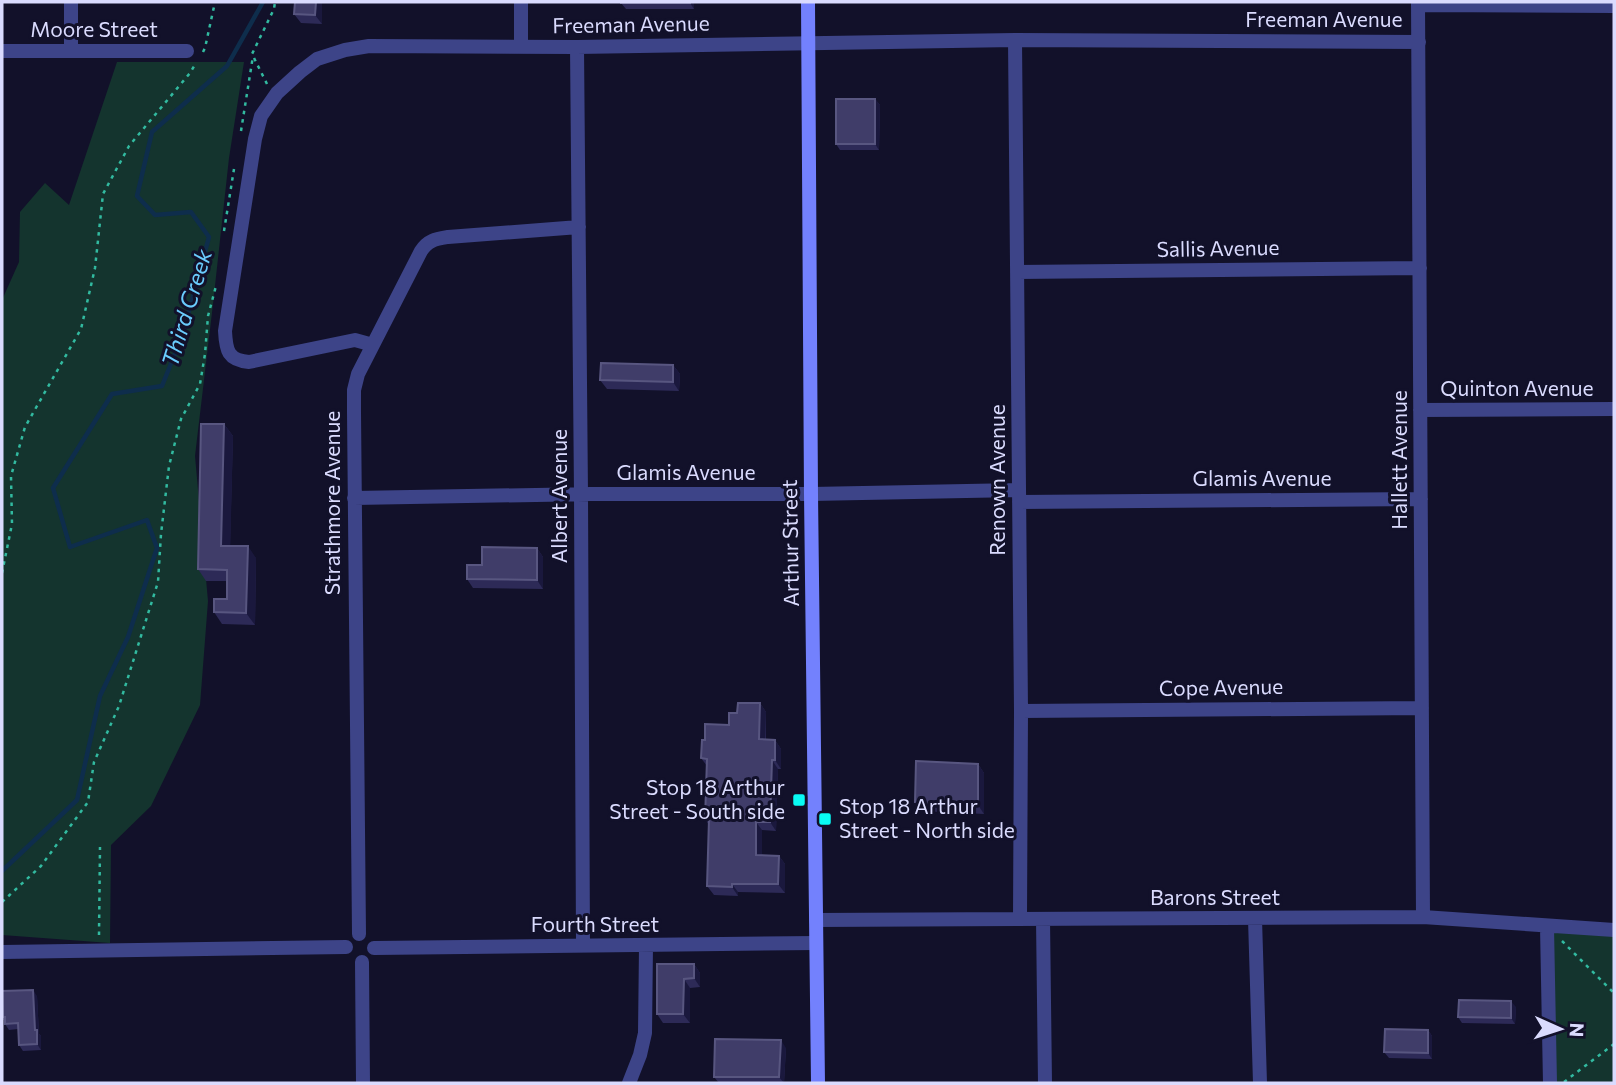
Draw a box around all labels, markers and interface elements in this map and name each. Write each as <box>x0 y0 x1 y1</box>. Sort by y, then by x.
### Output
street label: Freeman Avenue <box>1245 6 1403 31</box>
street label: Freeman Avenue <box>552 10 710 37</box>
street label: Moore Street <box>30 16 158 41</box>
street label: Sallis Avenue <box>1156 234 1280 261</box>
water label: Third Creek <box>155 245 217 370</box>
street label: Quinton Avenue <box>1440 375 1594 400</box>
street label: Hallett Avenue <box>1386 390 1411 530</box>
street label: Renown Avenue <box>984 404 1009 556</box>
street label: Strathmore Avenue <box>319 411 344 595</box>
street label: Albert Avenue <box>546 429 571 563</box>
street label: Glamis Avenue <box>616 459 756 484</box>
street label: Glamis Avenue <box>1192 465 1332 490</box>
street label: Arthur Street <box>776 479 803 607</box>
street label: Cope Avenue <box>1159 673 1283 700</box>
place label: Stop 18 Arthur Street - South side <box>609 774 785 823</box>
marker: Stop 18 Arthur Street - South side <box>791 792 807 808</box>
place label: Stop 18 Arthur Street - North side <box>839 793 1015 842</box>
marker: Stop 18 Arthur Street - North side <box>817 811 833 827</box>
street label: Barons Street <box>1150 884 1280 909</box>
street label: Fourth Street <box>531 911 659 936</box>
north arrow <box>1525 994 1595 1064</box>
text: N <box>1566 1022 1589 1038</box>

